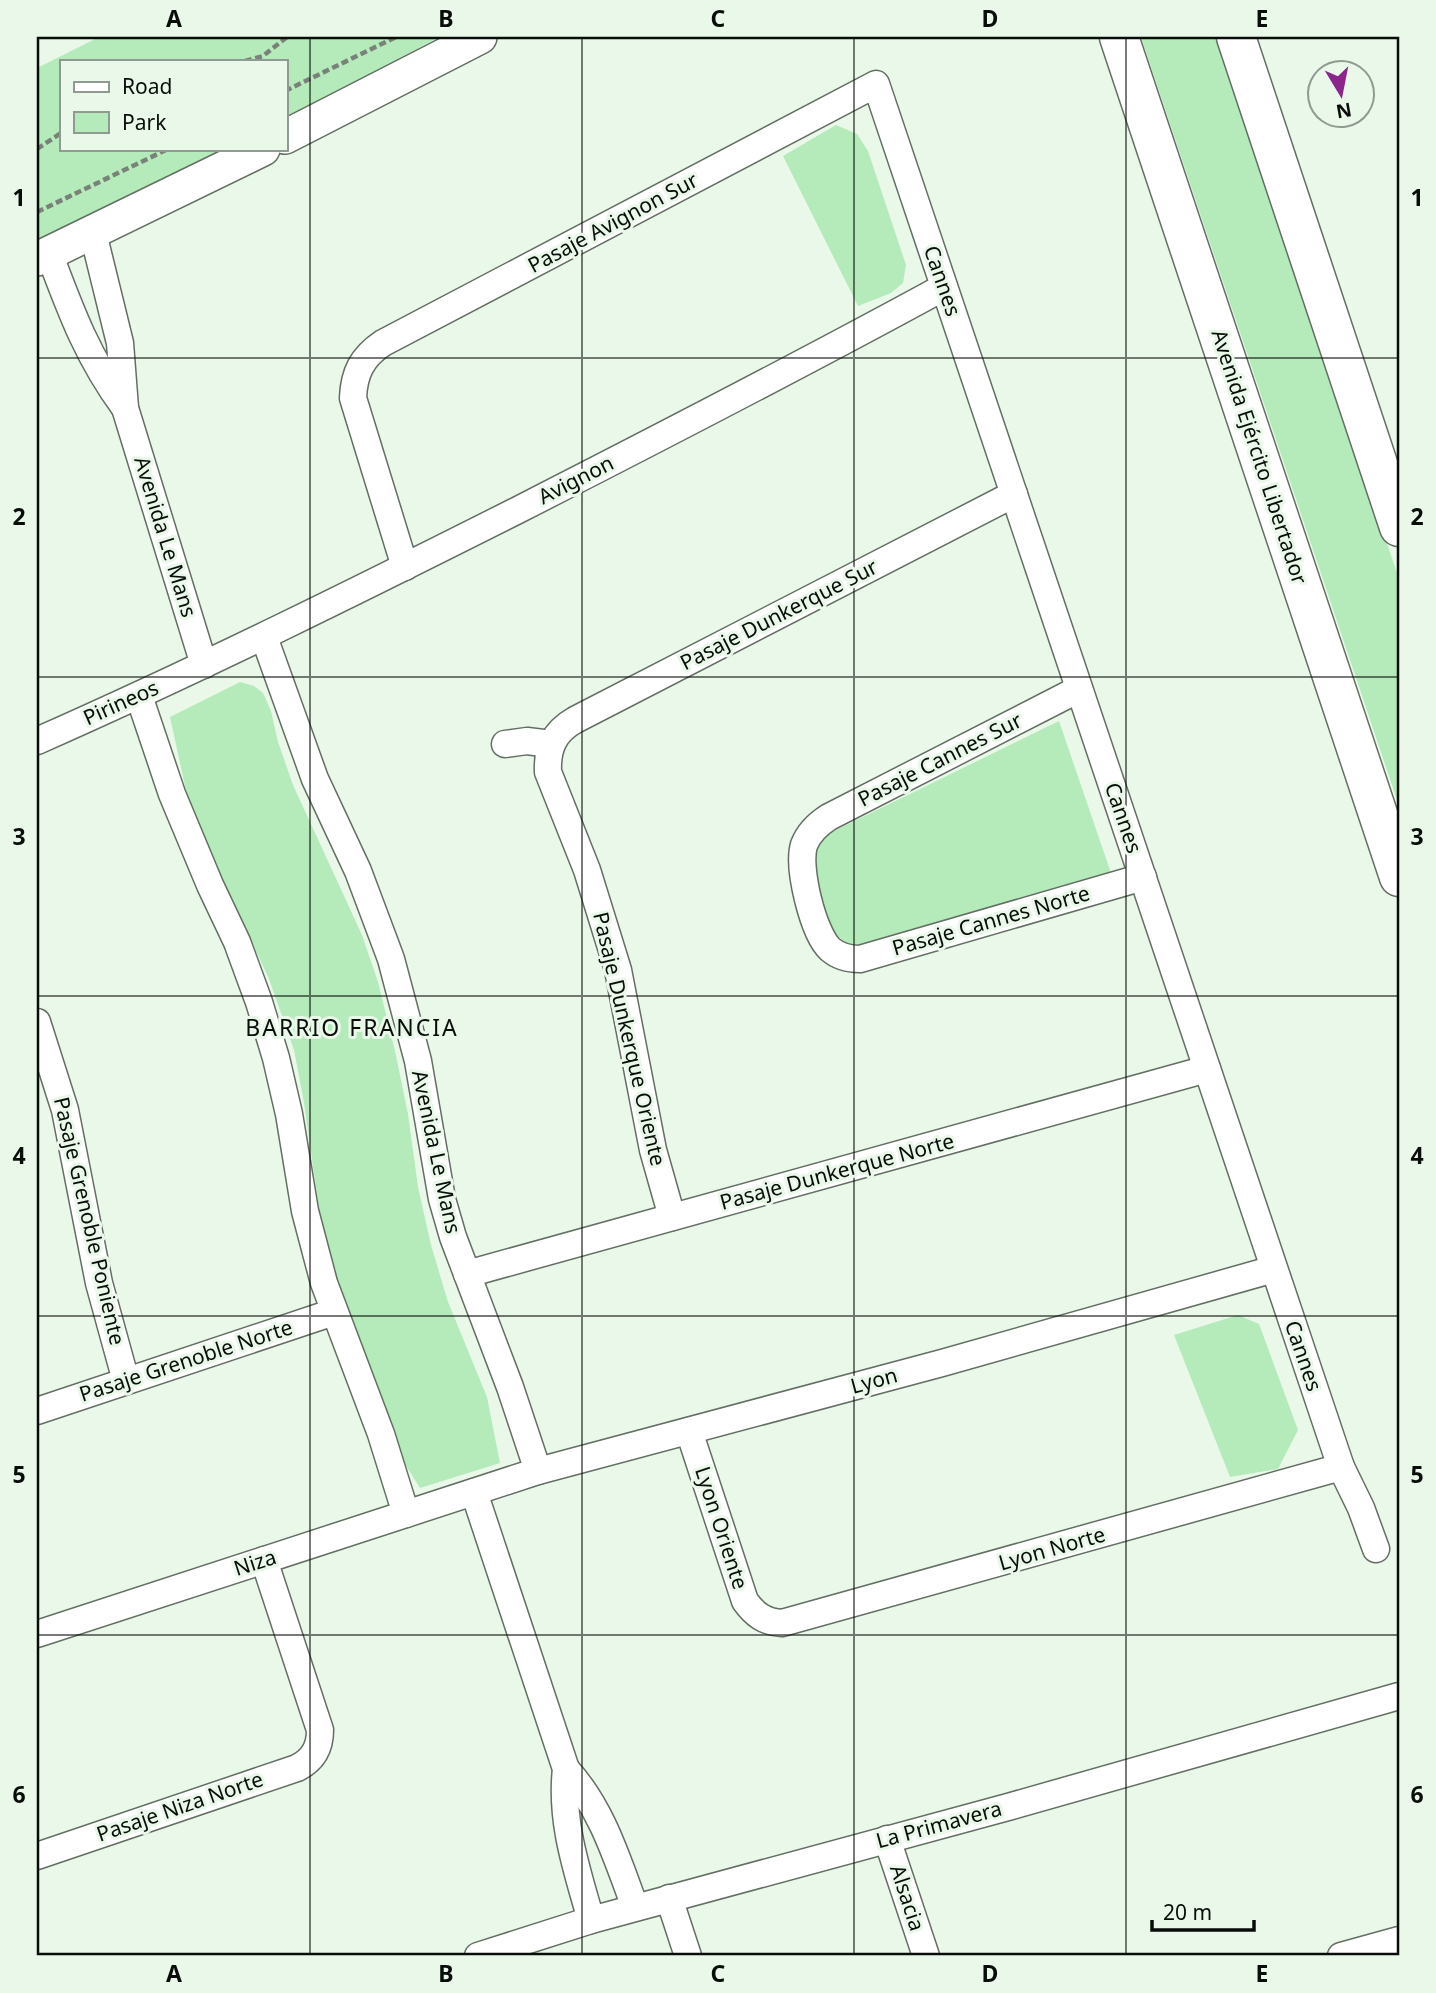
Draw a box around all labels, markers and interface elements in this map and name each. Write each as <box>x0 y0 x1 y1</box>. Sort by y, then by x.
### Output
text: A <box>166 2 182 34</box>
text: B <box>438 2 454 34</box>
text: C <box>711 2 726 34</box>
text: D <box>982 2 998 34</box>
text: E <box>1256 2 1268 34</box>
legend <box>60 60 287 150</box>
north arrow <box>1306 60 1376 130</box>
text: Road <box>122 72 172 100</box>
text: N <box>1334 97 1354 125</box>
text: Park <box>122 108 167 136</box>
street label: Pasaje Avignon Sur <box>523 165 703 279</box>
text: 1 <box>12 181 26 213</box>
text: 1 <box>1410 181 1424 213</box>
street label: Cannes <box>918 242 968 320</box>
street label: Avenida Ejército Libertador <box>1205 326 1315 588</box>
street label: Avignon <box>533 448 618 510</box>
street label: Avenida Le Mans <box>128 453 204 620</box>
text: 2 <box>12 500 26 532</box>
text: 2 <box>1410 500 1424 532</box>
street label: Pasaje Dunkerque Sur <box>675 552 882 676</box>
street label: Pirineos <box>78 673 163 731</box>
street label: Pasaje Cannes Sur <box>853 705 1027 813</box>
street label: Cannes <box>1099 779 1149 857</box>
text: 3 <box>12 820 26 852</box>
text: 3 <box>1410 820 1424 852</box>
street label: Pasaje Cannes Norte <box>889 878 1093 962</box>
street label: Pasaje Dunkerque Oriente <box>587 909 673 1168</box>
district label: BARRIO FRANCIA <box>245 1011 459 1043</box>
street label: Avenida Le Mans <box>406 1067 468 1236</box>
street label: Pasaje Grenoble Poniente <box>48 1094 132 1348</box>
street label: Pasaje Dunkerque Norte <box>716 1126 957 1216</box>
text: 4 <box>12 1139 26 1171</box>
text: 4 <box>1410 1139 1424 1171</box>
street label: Pasaje Grenoble Norte <box>76 1312 296 1408</box>
street label: Cannes <box>1279 1317 1329 1395</box>
street label: Lyon <box>847 1360 900 1400</box>
text: 5 <box>12 1458 26 1490</box>
text: 5 <box>1410 1458 1424 1490</box>
street label: Lyon Oriente <box>689 1463 755 1593</box>
street label: Lyon Norte <box>995 1519 1108 1577</box>
street label: Niza <box>230 1542 279 1582</box>
street label: Pasaje Niza Norte <box>93 1764 267 1848</box>
text: 6 <box>12 1778 26 1810</box>
text: 6 <box>1410 1778 1424 1810</box>
street label: La Primavera <box>873 1794 1005 1854</box>
street label: Alsacia <box>884 1861 932 1934</box>
scale bar <box>1152 1888 1254 1932</box>
text: 20 m <box>1163 1898 1212 1926</box>
text: A <box>166 1957 182 1989</box>
text: B <box>438 1957 454 1989</box>
text: C <box>711 1957 726 1989</box>
text: D <box>982 1957 998 1989</box>
text: E <box>1256 1957 1268 1989</box>

